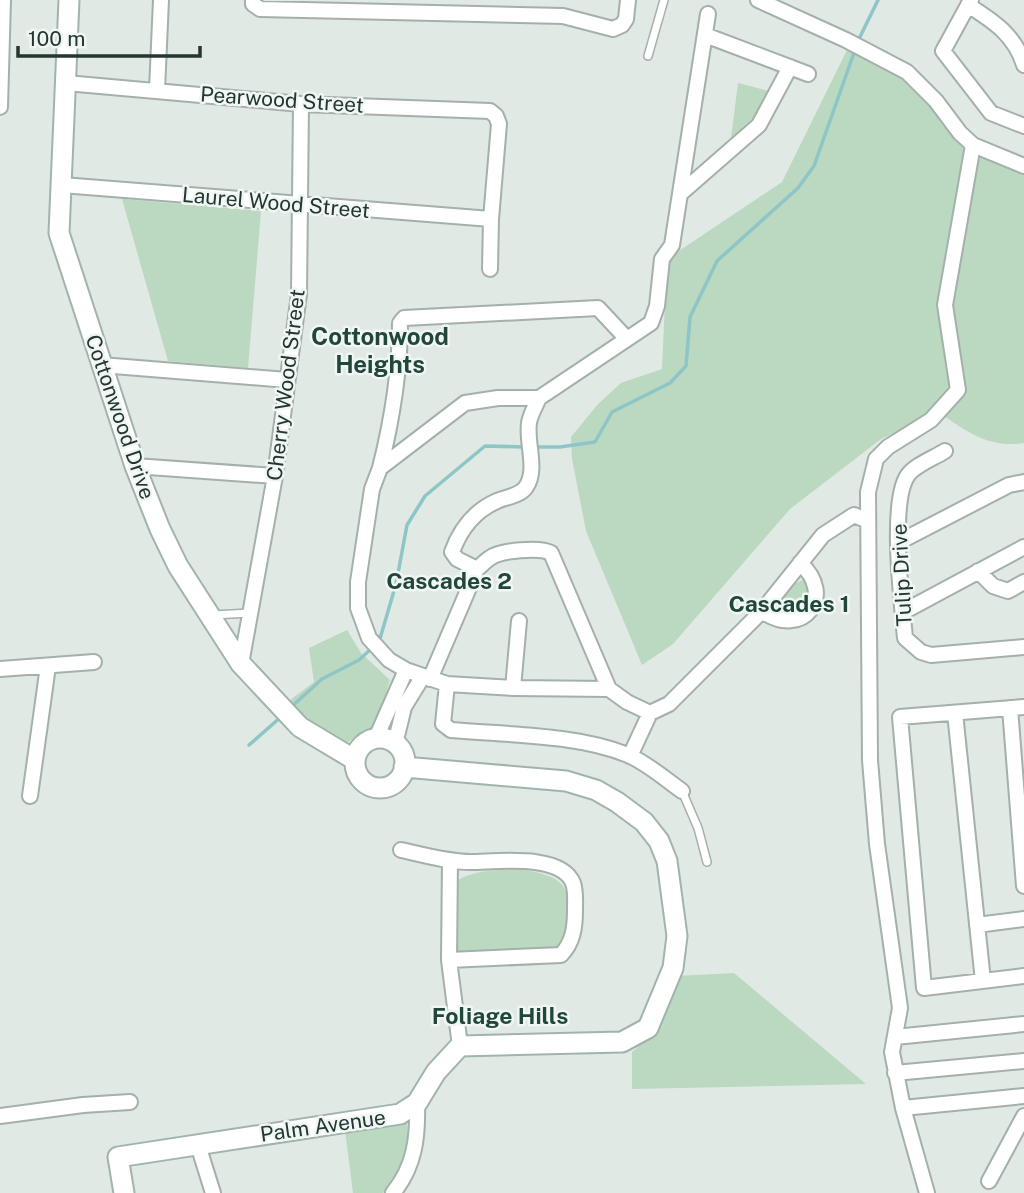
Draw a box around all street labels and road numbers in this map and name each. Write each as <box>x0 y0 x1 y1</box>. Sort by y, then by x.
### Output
street label: Pearwood Street <box>199 81 365 118</box>
street label: Laurel Wood Street <box>181 182 371 223</box>
street label: Cherry Wood Street <box>261 288 310 482</box>
street label: Cottonwood Drive <box>81 331 160 502</box>
street label: Tulip Drive <box>886 523 917 627</box>
street label: Palm Avenue <box>259 1104 387 1147</box>

